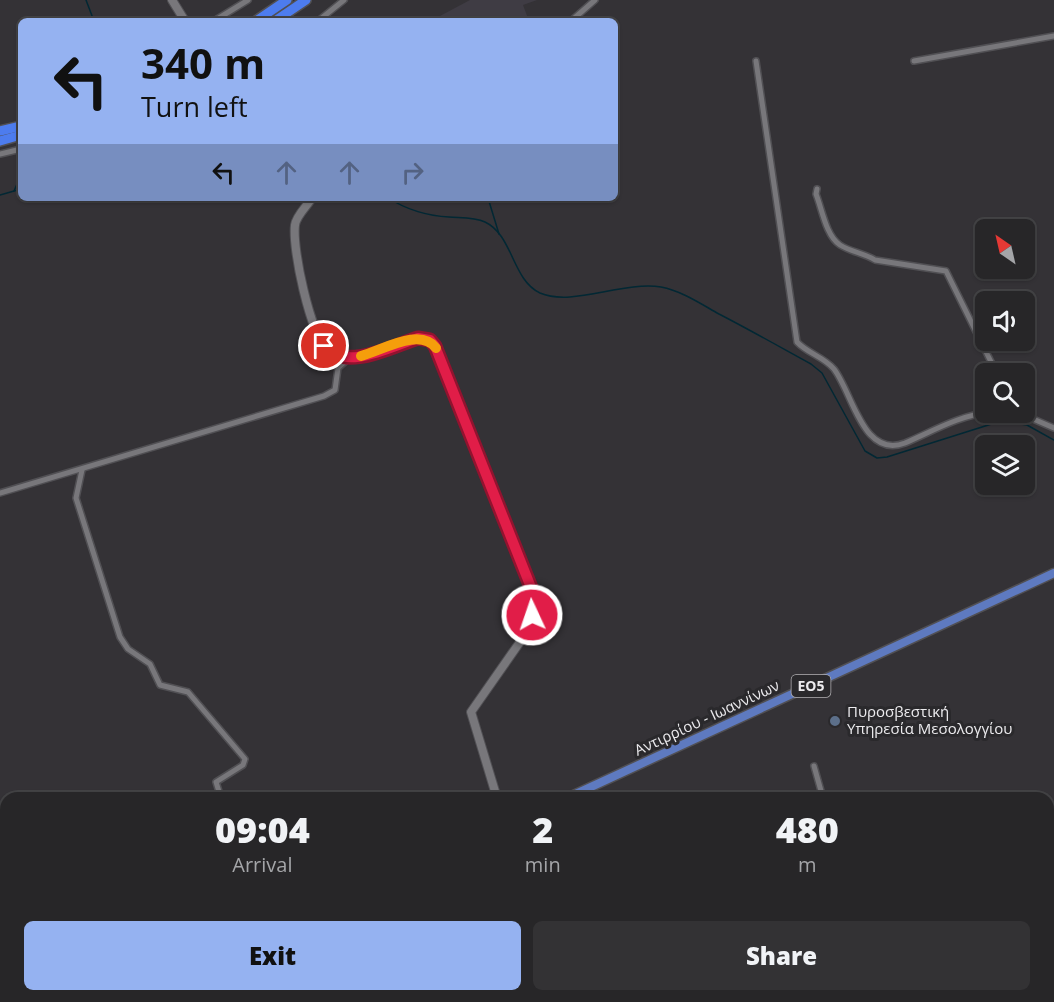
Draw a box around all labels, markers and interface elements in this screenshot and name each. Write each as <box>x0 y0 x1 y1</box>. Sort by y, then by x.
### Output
text: 340 m <box>141 34 265 91</box>
icon: left <box>42 42 120 120</box>
text: Turn left <box>141 88 248 125</box>
icon: left <box>207 156 240 189</box>
icon: ahead <box>270 156 303 189</box>
icon: ahead <box>333 156 366 189</box>
icon: right <box>396 156 429 189</box>
north arrow <box>975 219 1035 279</box>
map controls <box>975 219 1035 495</box>
button: sound <box>975 291 1035 351</box>
pin <box>298 320 349 371</box>
icon: arrive <box>307 329 340 362</box>
button: search <box>975 363 1035 423</box>
button: layers <box>975 435 1035 495</box>
position arrow <box>500 583 564 647</box>
street label: Αντιρρίου - Ιωαννίνων <box>631 675 782 760</box>
road number: ΕΟ5 <box>792 675 830 697</box>
place label: Πυροσβεστική Υπηρεσία Μεσολογγίου <box>847 701 1012 738</box>
marker: Πυροσβεστική Υπηρεσία Μεσολογγίου <box>828 714 842 728</box>
text: 09:04 <box>215 805 310 854</box>
text: 2 <box>532 805 553 854</box>
text: 480 <box>776 805 839 854</box>
text: Arrival <box>232 851 293 878</box>
text: min <box>525 851 561 878</box>
text: m <box>798 851 817 878</box>
button: Exit <box>24 921 521 990</box>
button: Share <box>533 921 1030 990</box>

